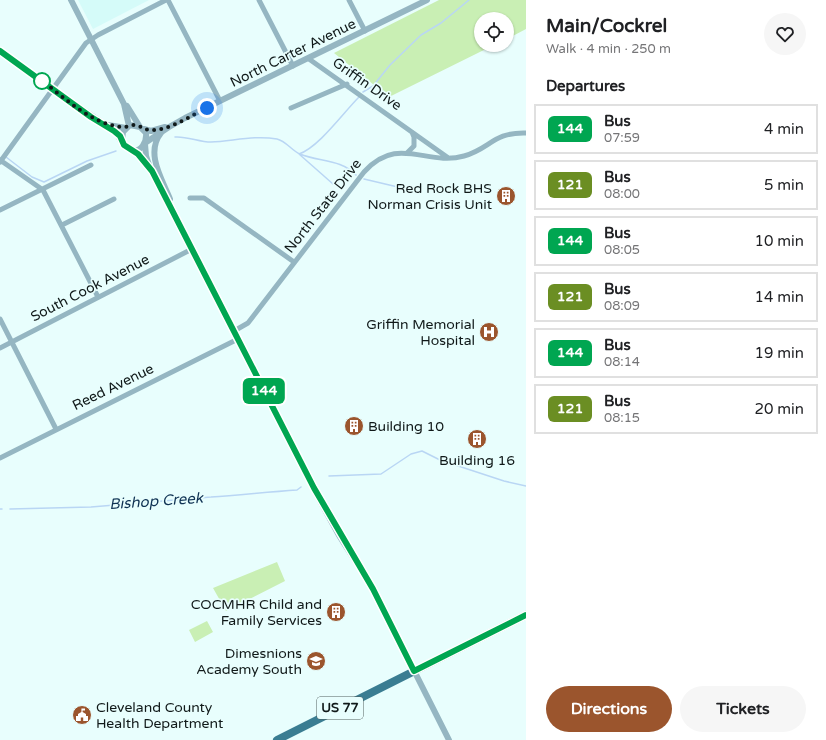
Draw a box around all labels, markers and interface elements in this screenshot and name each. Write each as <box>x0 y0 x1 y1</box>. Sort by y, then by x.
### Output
map controls <box>474 12 514 52</box>
button: locate <box>474 12 514 52</box>
button: heart <box>764 13 806 55</box>
street label: North Carter Avenue <box>227 15 359 91</box>
text: Main/Cockrel <box>546 15 667 37</box>
text: Walk · 4 min · 250 m <box>546 41 671 57</box>
street label: Griffin Drive <box>329 54 405 114</box>
unlabelled marker <box>33 72 51 90</box>
text: Departures <box>546 77 625 95</box>
your location <box>197 98 217 118</box>
text: Bus <box>604 112 631 130</box>
text: 144 <box>557 120 583 137</box>
text: 4 min <box>764 120 804 138</box>
text: 07:59 <box>604 130 640 146</box>
street label: North State Drive <box>281 155 365 257</box>
text: Bus <box>604 168 631 186</box>
text: 121 <box>557 176 583 193</box>
text: 5 min <box>764 176 804 194</box>
place label: Red Rock BHS Norman Crisis Unit <box>367 180 493 213</box>
building icon: Red Rock BHS Norman Crisis Unit <box>495 185 517 207</box>
text: 08:00 <box>604 186 640 202</box>
text: Bus <box>604 224 631 242</box>
text: 144 <box>557 232 583 249</box>
text: 10 min <box>755 232 804 250</box>
text: 08:05 <box>604 242 640 258</box>
street label: South Cook Avenue <box>28 251 152 325</box>
text: Bus <box>604 280 631 298</box>
text: 121 <box>557 288 583 305</box>
text: 14 min <box>755 288 804 306</box>
text: 08:09 <box>604 298 640 314</box>
place label: Griffin Memorial Hospital <box>366 316 475 349</box>
hospital icon: Griffin Memorial Hospital <box>478 321 500 343</box>
text: Bus <box>604 336 631 354</box>
text: 144 <box>557 344 583 361</box>
text: 19 min <box>755 344 804 362</box>
text: 08:14 <box>604 354 640 370</box>
street label: Reed Avenue <box>70 360 157 414</box>
line badge: 144 <box>241 378 287 404</box>
text: 144 <box>251 382 277 399</box>
text: Bus <box>604 392 631 410</box>
text: 121 <box>557 400 583 417</box>
text: 20 min <box>755 400 804 418</box>
text: 08:15 <box>604 410 640 426</box>
building icon: Building 10 <box>343 415 365 437</box>
place label: Building 10 <box>368 418 444 435</box>
building icon: Building 16 <box>466 428 488 450</box>
place label: Building 16 <box>439 452 515 469</box>
water label: Bishop Creek <box>109 489 205 513</box>
place label: COCMHR Child and Family Services <box>191 596 322 629</box>
building icon: COCMHR Child and Family Services <box>325 601 347 623</box>
place label: Dimesnions Academy South <box>196 645 302 678</box>
school or university icon: Dimesnions Academy South <box>305 650 327 672</box>
button: Directions <box>546 686 672 732</box>
button: Tickets <box>680 686 806 732</box>
road number: US 77 <box>317 697 363 719</box>
place label: Cleveland County Health Department <box>96 699 224 732</box>
public building icon: Cleveland County Health Department <box>71 704 93 726</box>

